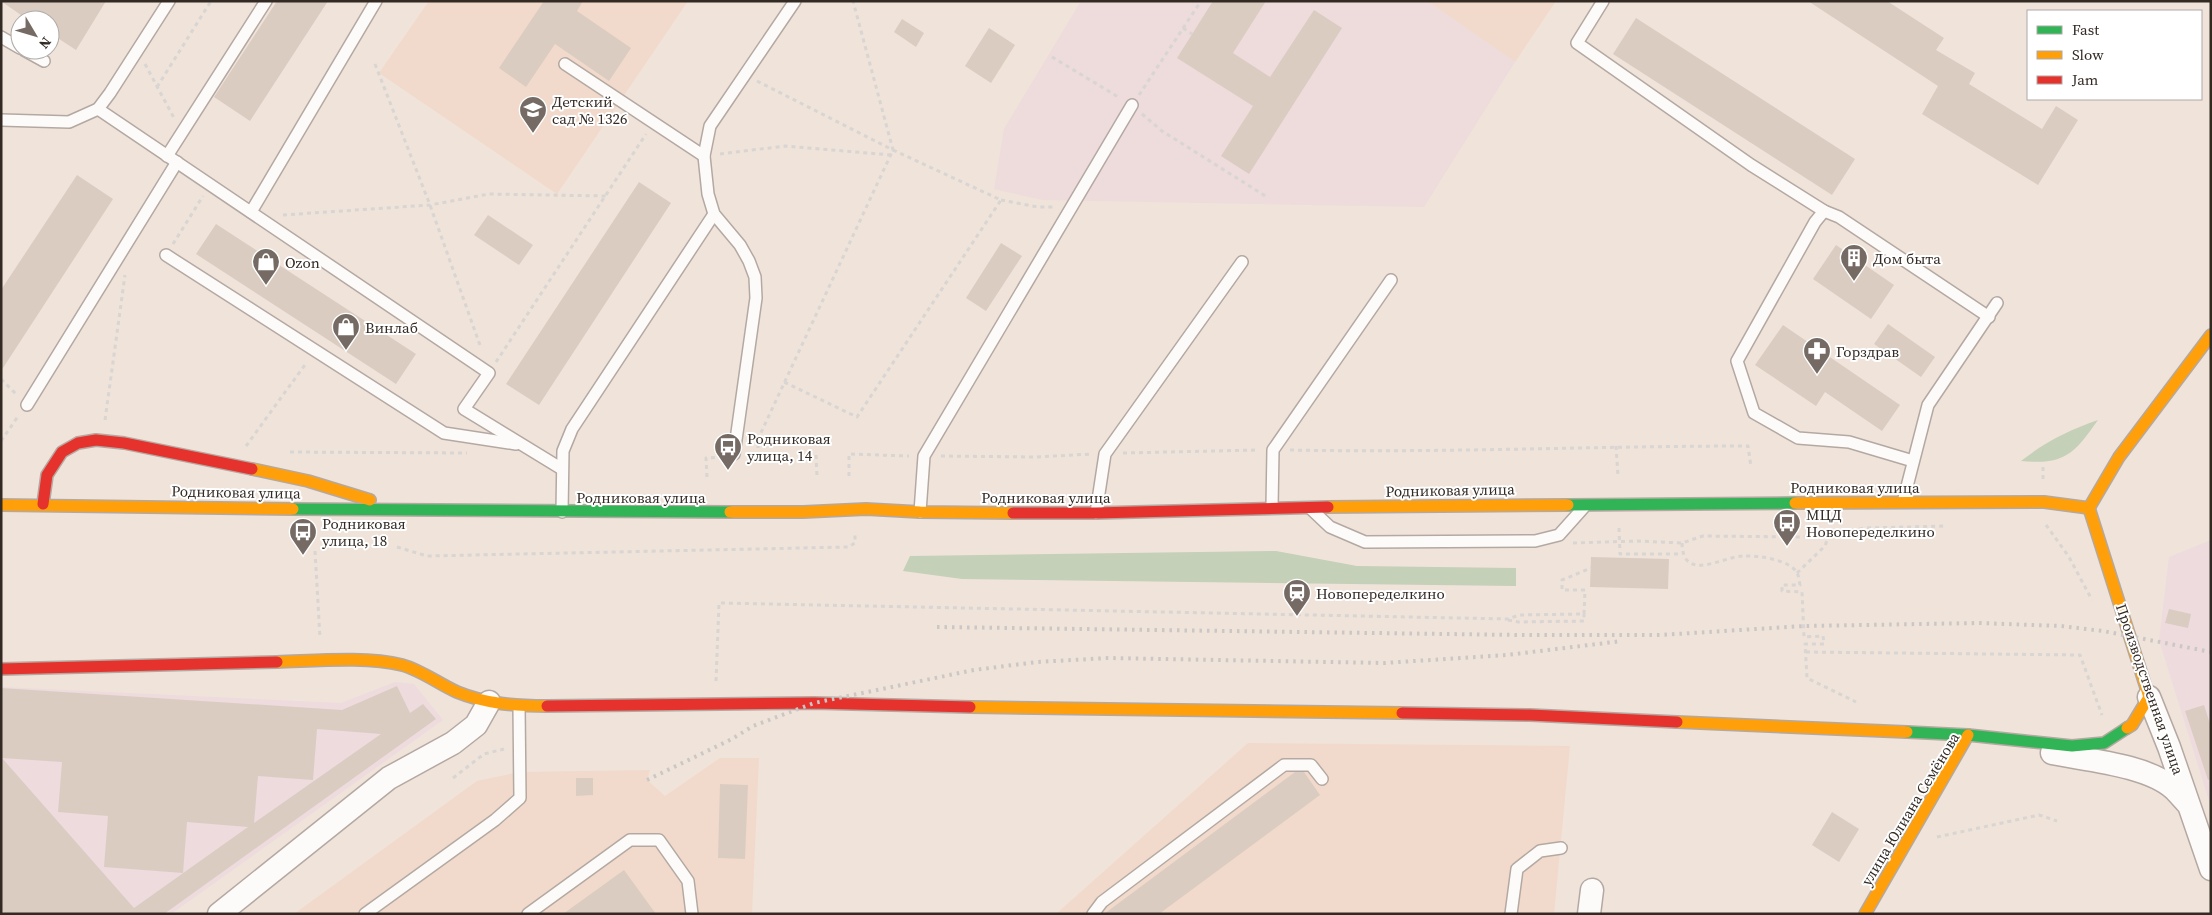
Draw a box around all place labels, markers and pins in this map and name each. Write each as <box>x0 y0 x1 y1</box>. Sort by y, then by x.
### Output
place label: Детский сад № 1326 <box>552 91 628 129</box>
school or university icon: Детский сад № 1326 <box>518 95 548 134</box>
building icon: Дом быта <box>1839 243 1869 282</box>
shop icon: Ozon <box>251 247 281 286</box>
place label: Дом быта <box>1873 248 1941 269</box>
place label: Ozon <box>285 252 320 273</box>
shop icon: Винлаб <box>331 312 361 351</box>
place label: Винлаб <box>365 317 418 338</box>
pharmacy icon: Горздрав <box>1802 336 1832 375</box>
place label: Горздрав <box>1836 341 1899 362</box>
place label: Родниковая улица, 14 <box>747 428 831 466</box>
bus stop icon: Родниковая улица, 14 <box>713 432 743 471</box>
place label: МЦД Новопеределкино <box>1806 504 1935 542</box>
bus stop icon: МЦД Новопеределкино <box>1772 508 1802 547</box>
place label: Родниковая улица, 18 <box>322 513 406 551</box>
bus stop icon: Родниковая улица, 18 <box>288 517 318 556</box>
station icon: Новопеределкино <box>1282 578 1312 617</box>
place label: Новопеределкино <box>1316 583 1445 604</box>

